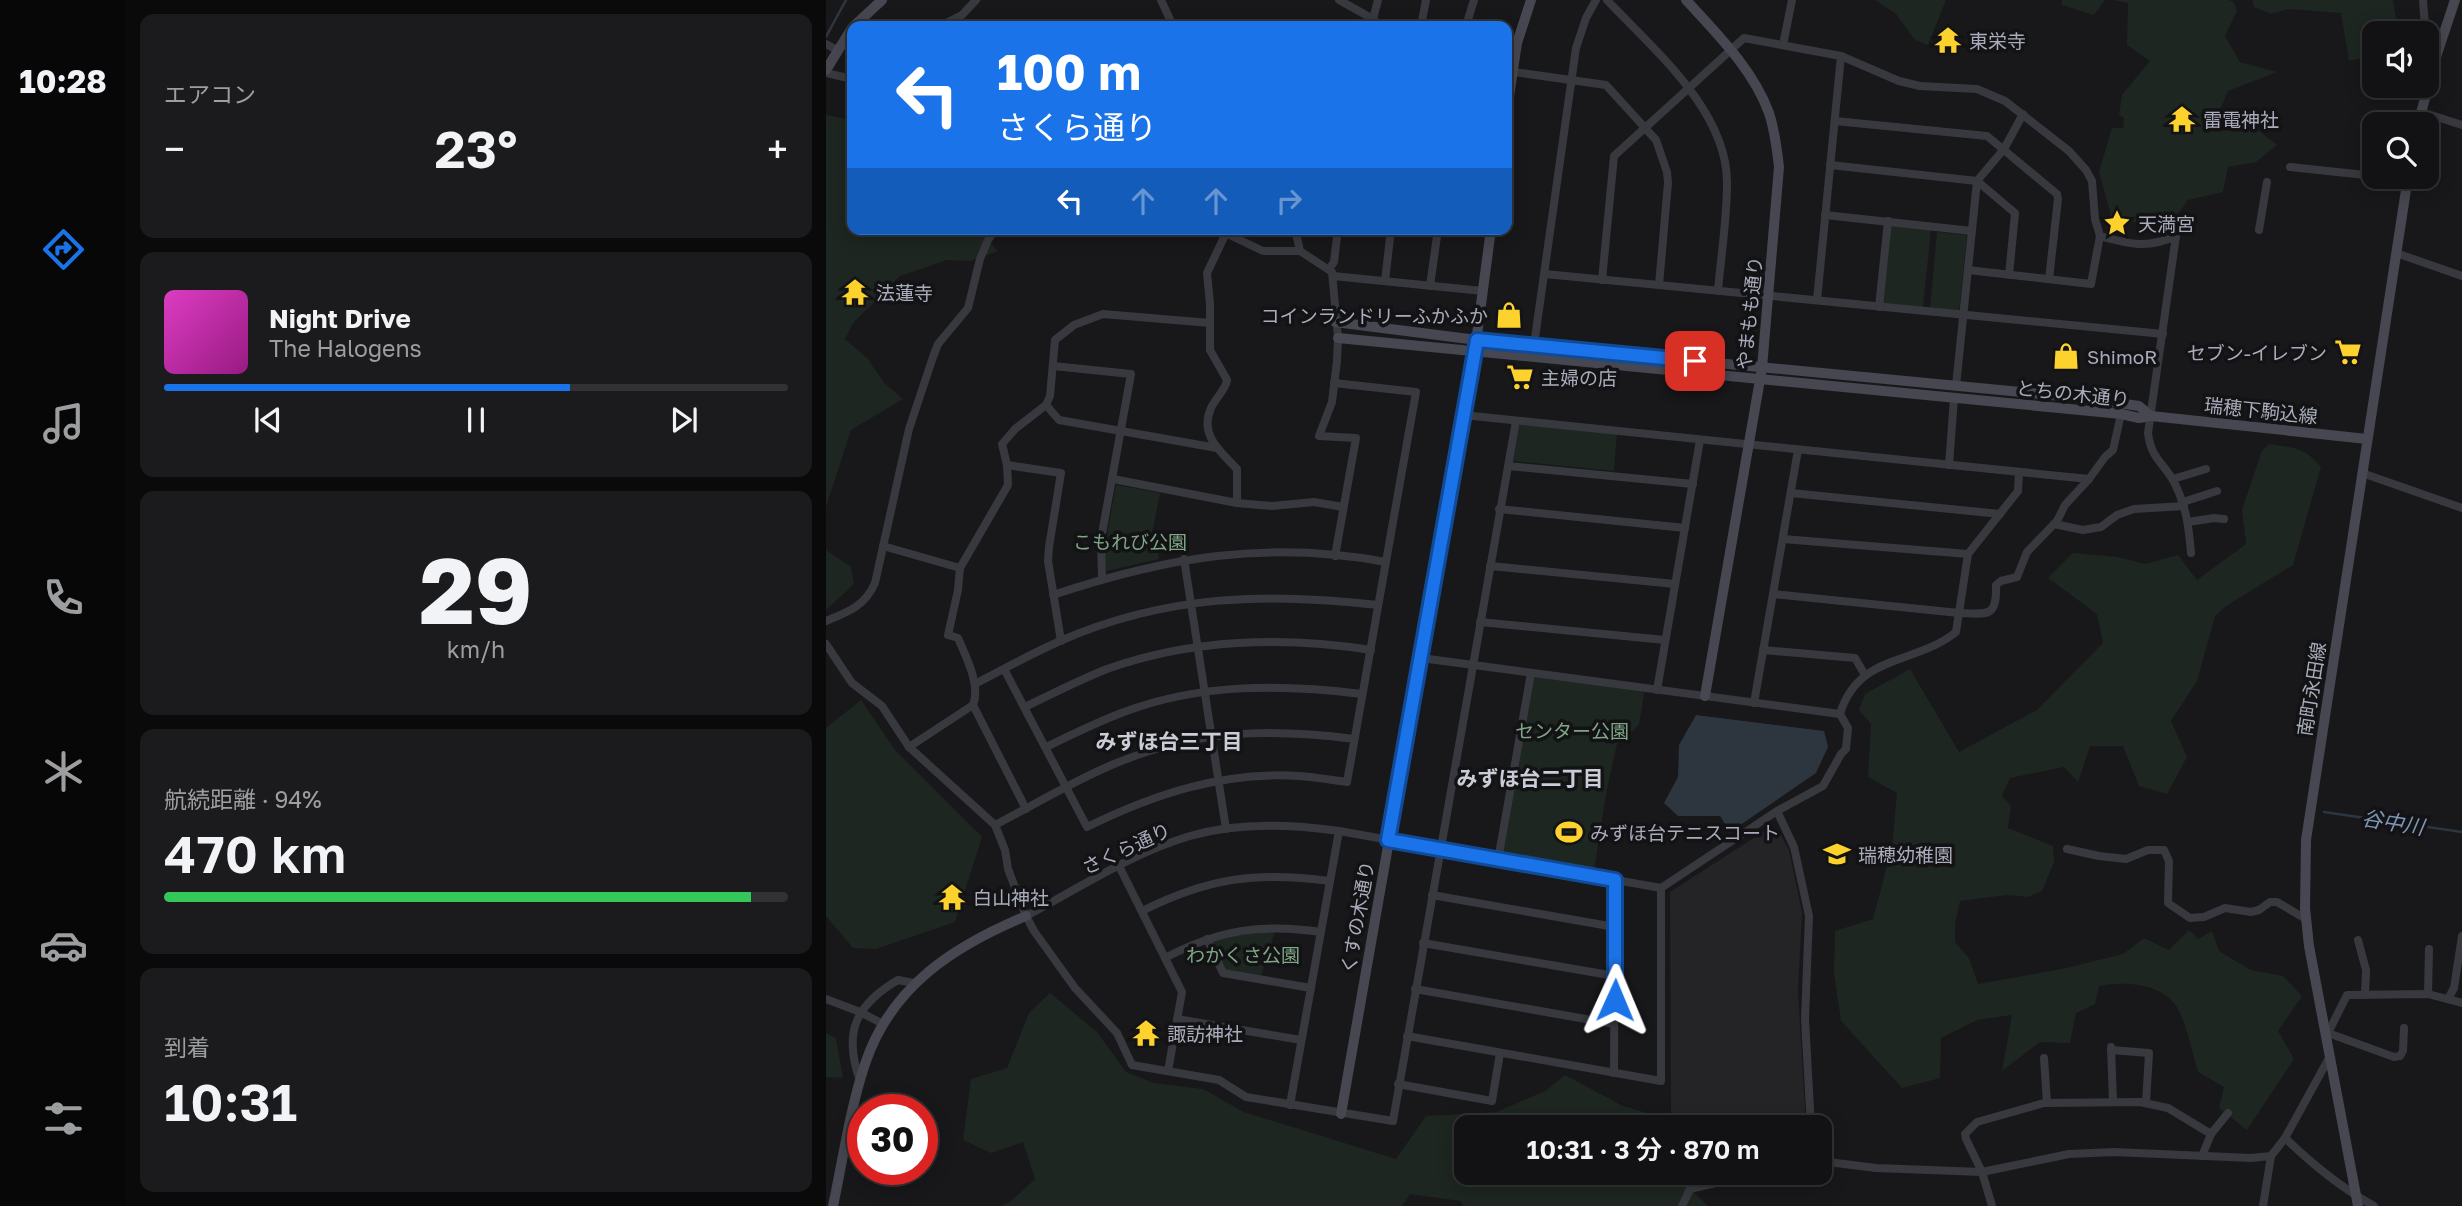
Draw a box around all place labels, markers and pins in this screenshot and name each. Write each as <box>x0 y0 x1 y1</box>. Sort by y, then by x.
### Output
temple icon: 東栄寺 <box>1933 25 1963 55</box>
place label: 東栄寺 <box>1969 29 2026 52</box>
temple icon: 雷電神社 <box>2167 104 2197 134</box>
place label: 雷電神社 <box>2203 108 2279 131</box>
place icon: 天満宮 <box>2102 208 2132 238</box>
place label: 天満宮 <box>2138 212 2195 235</box>
temple icon: 法蓮寺 <box>840 277 870 307</box>
place label: 法蓮寺 <box>876 281 933 304</box>
shop icon: コインランドリーふかふか <box>1494 300 1524 330</box>
place label: コインランドリーふかふか <box>1261 304 1488 327</box>
pin <box>1665 331 1725 391</box>
supermarket icon: セブン-イレブン <box>2333 337 2363 367</box>
shop icon: ShimoR <box>2051 341 2081 371</box>
place label: セブン-イレブン <box>2187 341 2327 364</box>
place label: ShimoR <box>2087 345 2157 368</box>
supermarket icon: 主婦の店 <box>1505 362 1535 392</box>
place label: 主婦の店 <box>1541 366 1617 389</box>
sports icon: みずほ台テニスコート <box>1554 817 1584 847</box>
place label: みずほ台テニスコート <box>1590 821 1780 844</box>
school or university icon: 瑞穂幼稚園 <box>1822 839 1852 869</box>
place label: 瑞穂幼稚園 <box>1858 843 1953 866</box>
temple icon: 白山神社 <box>937 882 967 912</box>
place label: 白山神社 <box>973 886 1049 909</box>
temple icon: 諏訪神社 <box>1131 1018 1161 1048</box>
place label: 諏訪神社 <box>1167 1022 1243 1045</box>

